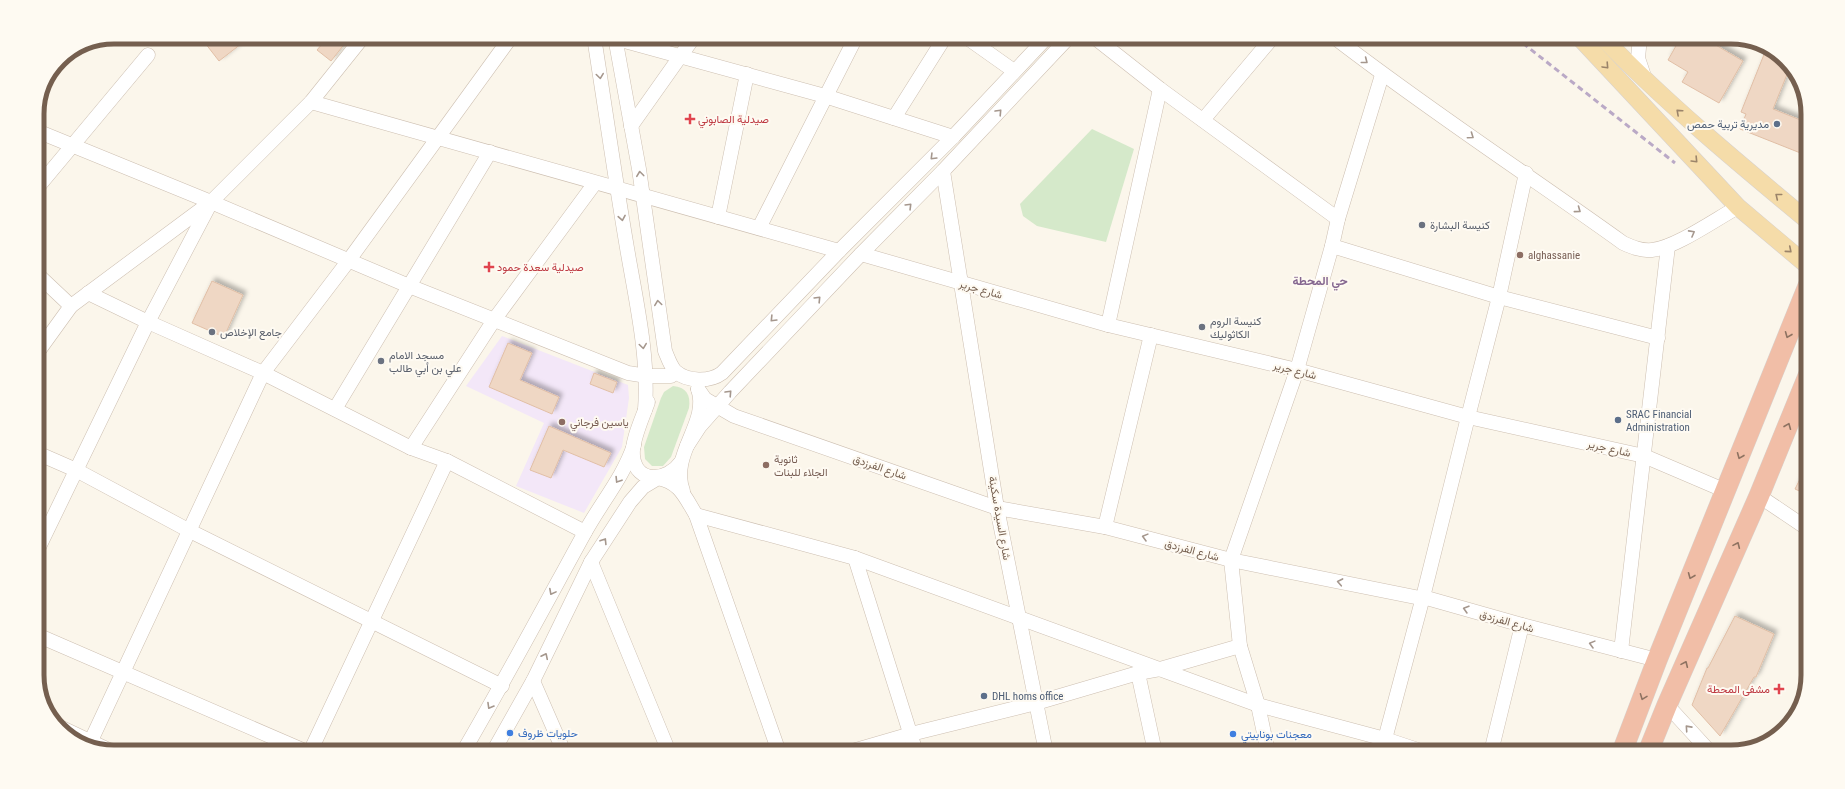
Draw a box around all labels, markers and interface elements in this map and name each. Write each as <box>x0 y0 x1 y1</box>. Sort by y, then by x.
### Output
one-way arrow <box>1360 56 1367 63</box>
one-way arrow <box>1601 61 1608 68</box>
one-way arrow <box>595 73 604 79</box>
one-way arrow <box>994 109 1001 117</box>
one-way arrow <box>1676 109 1684 116</box>
place label: صيدلية الصابوني <box>698 113 769 129</box>
marker: صيدلية الصابوني <box>685 114 695 124</box>
place label: مديرية تربية حمص <box>1687 118 1769 131</box>
marker: مديرية تربية حمص <box>1772 119 1782 129</box>
one-way arrow <box>1467 131 1474 139</box>
one-way arrow <box>930 152 938 160</box>
one-way arrow <box>1690 155 1698 163</box>
one-way arrow <box>636 171 645 177</box>
one-way arrow <box>1775 194 1782 201</box>
one-way arrow <box>904 203 912 211</box>
one-way arrow <box>1573 205 1580 212</box>
one-way arrow <box>617 215 626 221</box>
place label: كنيسة البشارة <box>1430 219 1490 232</box>
marker: كنيسة البشارة <box>1417 220 1427 230</box>
one-way arrow <box>1688 231 1695 238</box>
one-way arrow <box>1784 245 1791 252</box>
place label: alghassanie <box>1528 249 1580 262</box>
marker: alghassanie <box>1515 250 1525 260</box>
place label: صيدلية سعدة حمود <box>497 261 584 274</box>
marker: صيدلية سعدة حمود <box>484 262 494 272</box>
district label: حي المحطة <box>1292 274 1348 291</box>
street label: شارع جرير <box>957 277 1004 303</box>
one-way arrow <box>813 296 821 304</box>
one-way arrow <box>654 300 663 306</box>
one-way arrow <box>771 314 778 322</box>
place label: كنيسة الروم الكاثوليك <box>1210 315 1261 341</box>
marker: كنيسة الروم الكاثوليك <box>1197 322 1207 332</box>
place label: جامع الإخلاص <box>220 326 282 340</box>
marker: جامع الإخلاص <box>207 327 217 337</box>
one-way arrow <box>1785 332 1793 339</box>
one-way arrow <box>638 343 647 349</box>
place label: مسجد الامام علي بن أبي طالب <box>389 349 462 378</box>
marker: مسجد الامام علي بن أبي طالب <box>376 356 386 366</box>
street label: شارع جرير <box>1271 359 1318 383</box>
one-way arrow <box>724 390 731 398</box>
place label: SRAC Financial Administration <box>1626 408 1692 434</box>
marker: SRAC Financial Administration <box>1613 415 1623 425</box>
place label: ياسين فرجاني <box>570 416 629 432</box>
marker: ياسين فرجاني <box>557 417 567 427</box>
one-way arrow <box>1783 422 1791 429</box>
street label: شارع جرير <box>1585 437 1632 461</box>
street label: شارع الفرزدق <box>851 452 909 484</box>
place label: ثانوية الجلاء للبنات <box>774 453 828 479</box>
one-way arrow <box>1737 453 1745 460</box>
marker: ثانوية الجلاء للبنات <box>761 460 771 470</box>
street label: شارع السيدة سكينة <box>985 475 1013 561</box>
one-way arrow <box>615 476 623 483</box>
one-way arrow <box>1142 533 1149 542</box>
street label: شارع الفرزدق <box>1163 537 1221 565</box>
one-way arrow <box>599 538 606 545</box>
one-way arrow <box>1732 542 1740 550</box>
one-way arrow <box>1688 572 1696 580</box>
one-way arrow <box>1337 578 1343 587</box>
one-way arrow <box>550 588 557 596</box>
one-way arrow <box>1463 605 1470 614</box>
street label: شارع الفرزدق <box>1478 608 1536 636</box>
one-way arrow <box>1588 640 1595 648</box>
one-way arrow <box>540 653 548 661</box>
one-way arrow <box>1680 661 1688 669</box>
place label: مشفى المحطة <box>1707 683 1770 696</box>
marker: مشفى المحطة <box>1773 683 1785 695</box>
place label: DHL homs office <box>992 690 1063 703</box>
marker: DHL homs office <box>979 691 989 701</box>
one-way arrow <box>1639 694 1647 701</box>
one-way arrow <box>487 702 494 710</box>
one-way arrow <box>1686 726 1693 733</box>
place label: حلويات ظروف <box>518 727 578 740</box>
marker: حلويات ظروف <box>505 728 515 738</box>
place label: معجنات بونابيتي <box>1241 728 1312 744</box>
marker: معجنات بونابيتي <box>1228 729 1238 739</box>

